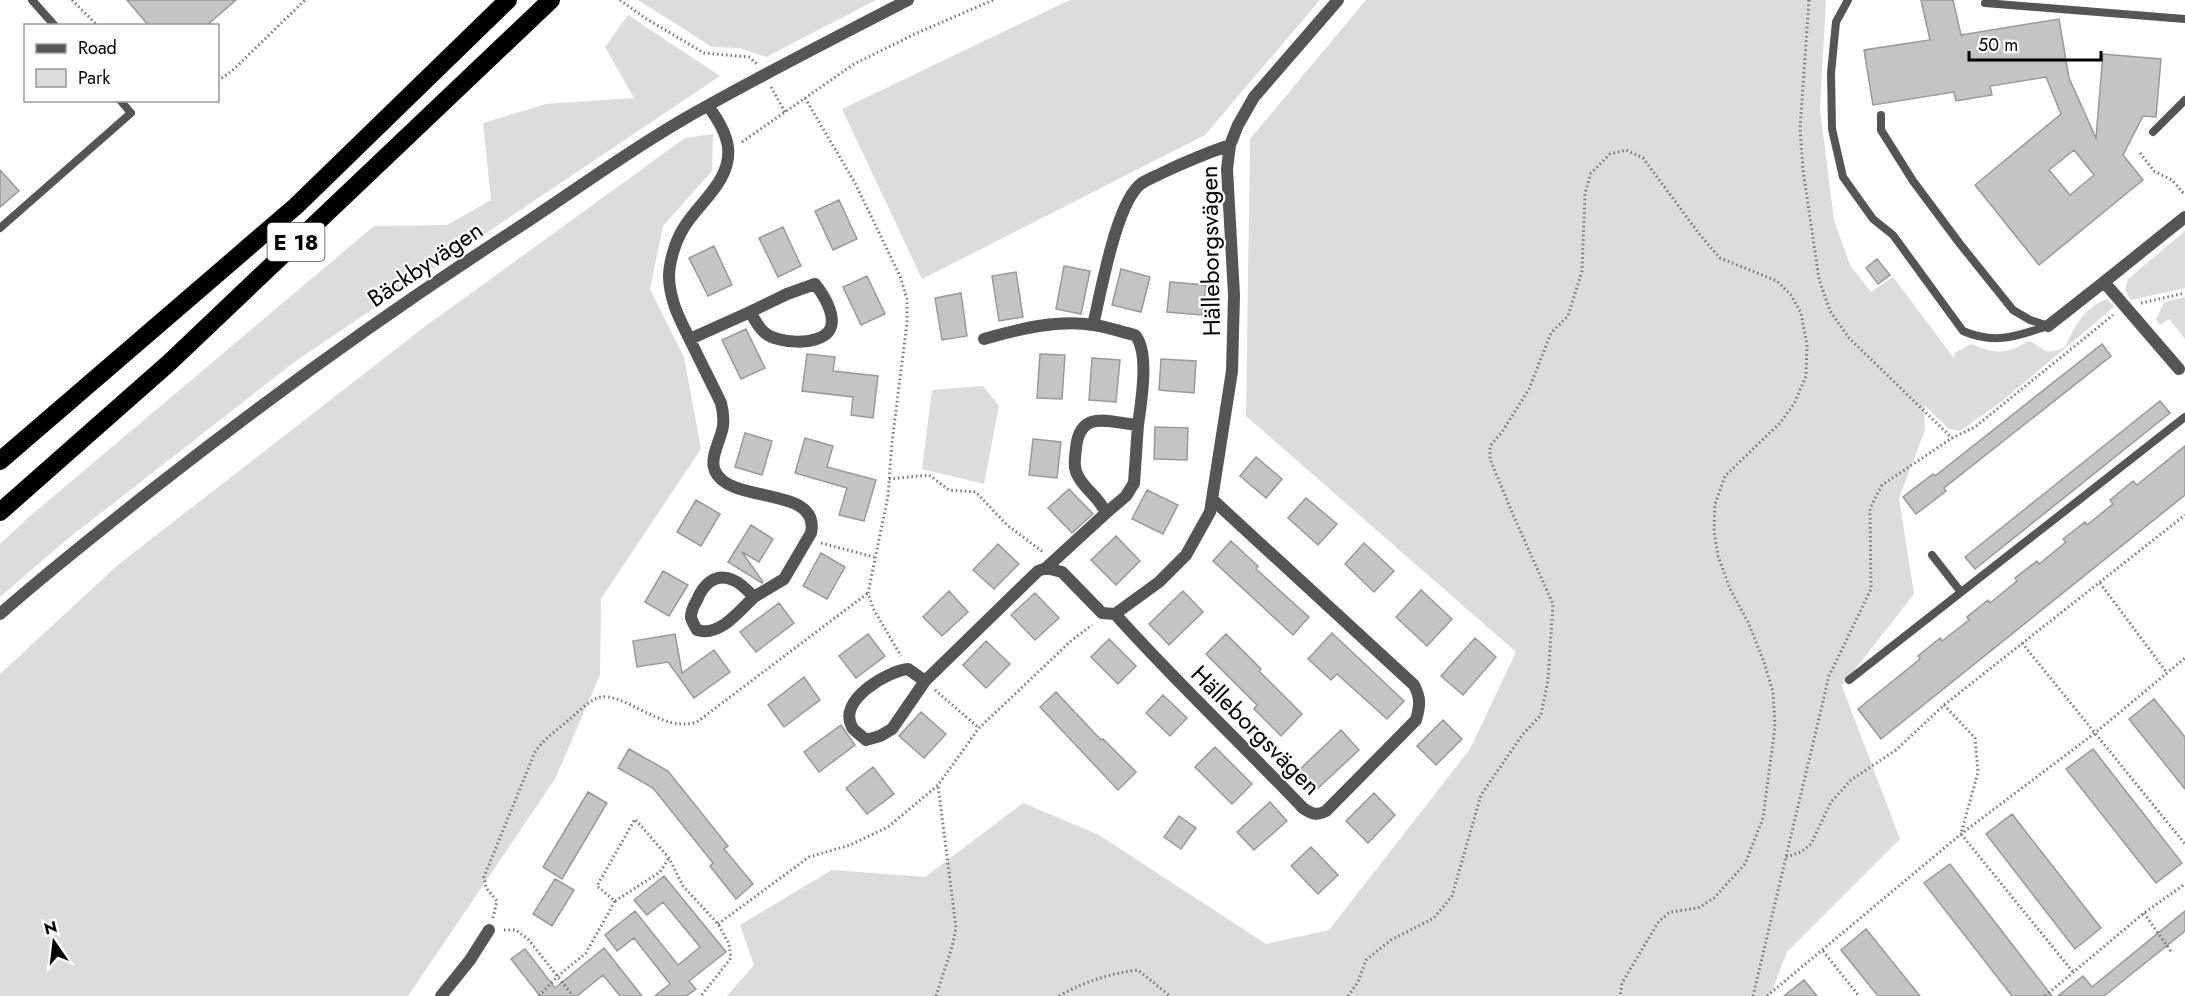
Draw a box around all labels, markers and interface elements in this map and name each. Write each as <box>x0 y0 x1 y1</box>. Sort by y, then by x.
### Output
legend <box>24 24 219 102</box>
scale bar <box>1969 24 2101 62</box>
text: 50 m <box>1978 32 2018 58</box>
text: Road <box>78 35 117 61</box>
text: Park <box>78 65 110 91</box>
street label: Hälleborgsvägen <box>1191 165 1229 337</box>
street label: Bäckbyvägen <box>360 212 490 316</box>
road number: E 18 <box>268 223 324 261</box>
street label: Hälleborgsvägen <box>1183 657 1329 803</box>
north arrow <box>24 912 84 972</box>
text: N <box>42 915 59 941</box>

